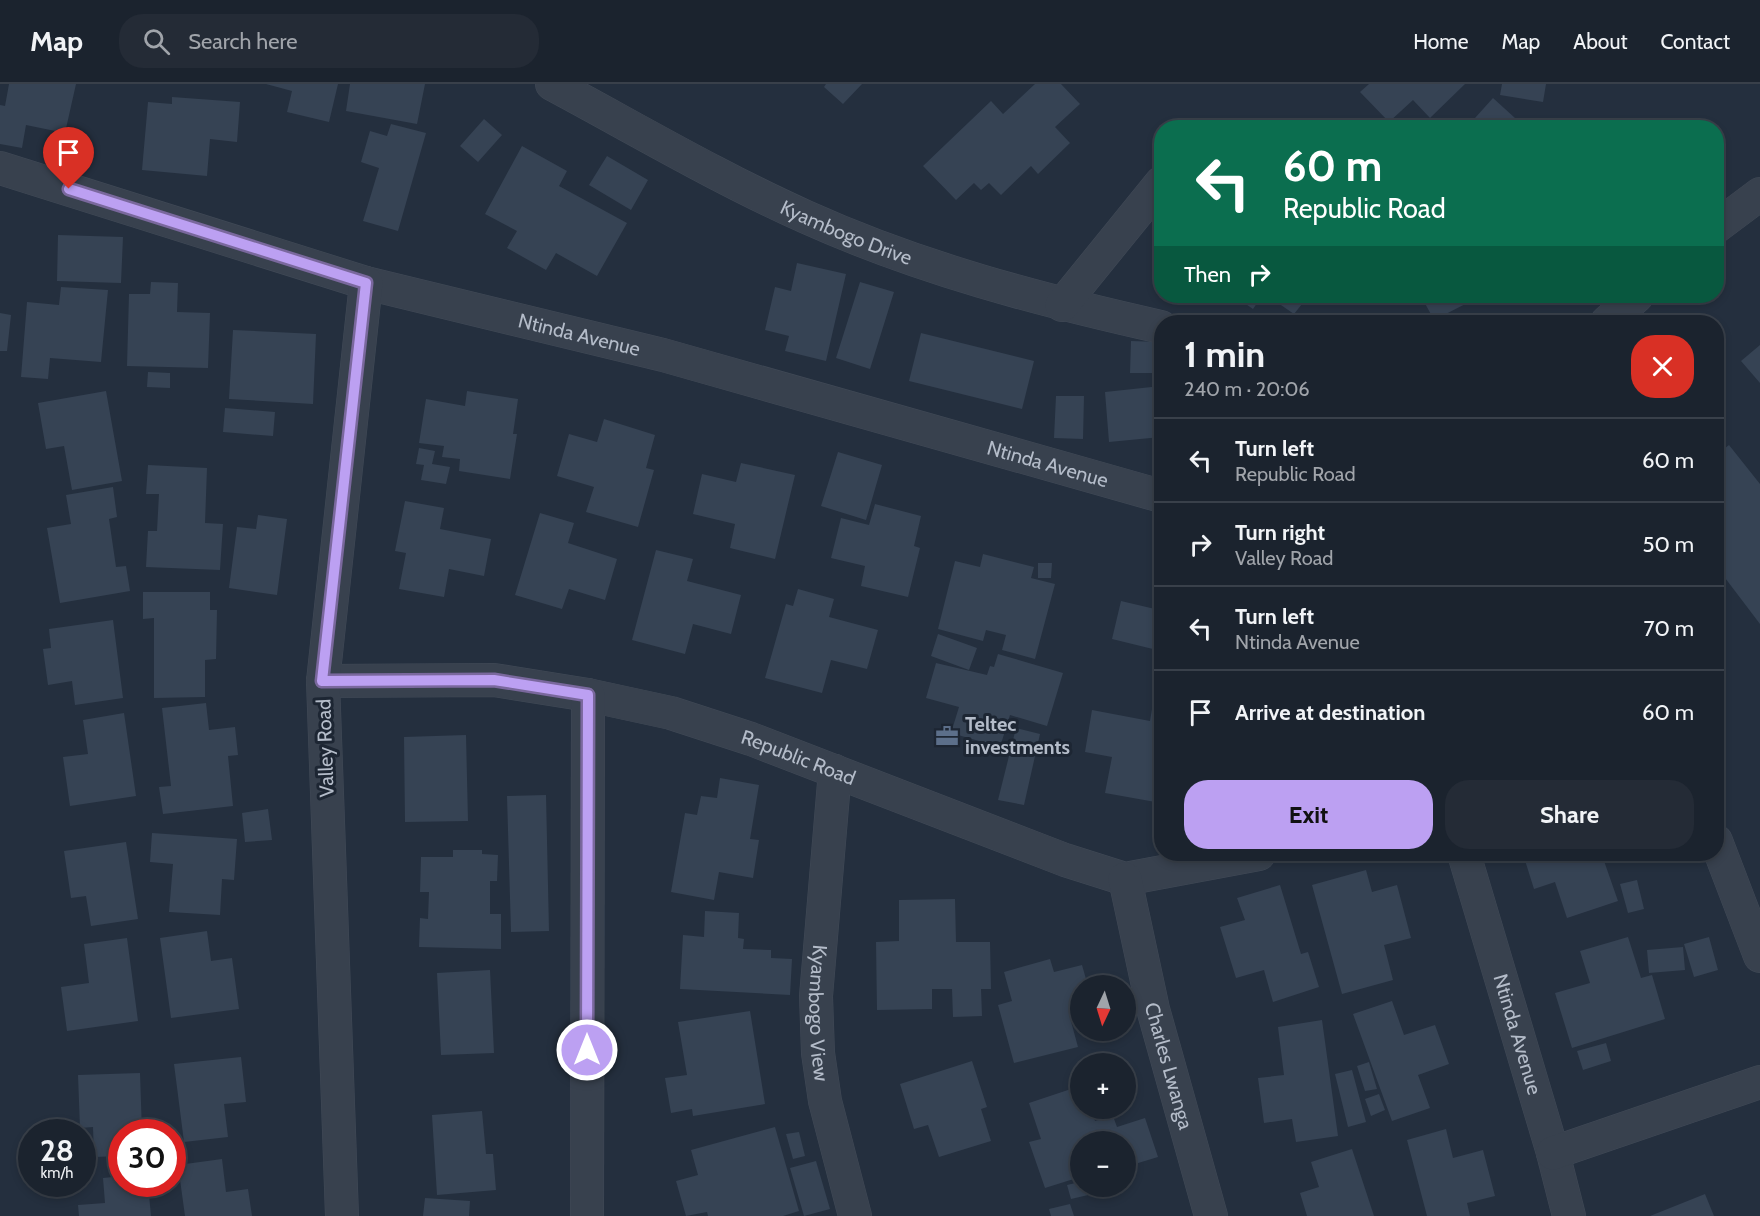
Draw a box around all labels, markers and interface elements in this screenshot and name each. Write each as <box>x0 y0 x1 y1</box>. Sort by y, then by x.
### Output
search box <box>119 14 539 68</box>
text: Map <box>30 24 83 58</box>
icon: search <box>140 25 173 58</box>
text: Search here <box>188 28 297 55</box>
text: Home <box>1413 29 1469 54</box>
text: Map <box>1502 29 1540 54</box>
text: About <box>1573 29 1627 54</box>
text: Contact <box>1660 29 1730 54</box>
pin <box>43 127 94 189</box>
icon: arrive <box>52 136 85 169</box>
text: 60 m <box>1283 140 1382 192</box>
icon: left <box>1184 144 1262 222</box>
text: Republic Road <box>1283 192 1446 225</box>
street label: Kyambogo Drive <box>777 195 915 270</box>
icon: right <box>1243 258 1276 291</box>
text: Then <box>1184 261 1231 288</box>
street label: Ntinda Avenue <box>516 308 643 361</box>
text: 1 min <box>1184 332 1265 376</box>
button: close <box>1631 335 1694 398</box>
text: 240 m · 20:06 <box>1184 377 1310 401</box>
street label: Ntinda Avenue <box>984 435 1111 492</box>
text: Turn left <box>1235 435 1314 462</box>
icon: left <box>1184 444 1217 477</box>
text: 60 m <box>1642 447 1694 474</box>
text: Republic Road <box>1235 462 1356 486</box>
text: Turn right <box>1235 519 1325 546</box>
icon: right <box>1184 528 1217 561</box>
text: 50 m <box>1642 531 1694 558</box>
text: Valley Road <box>1235 546 1333 570</box>
text: Turn left <box>1235 603 1314 630</box>
icon: left <box>1184 612 1217 645</box>
text: 70 m <box>1644 615 1694 642</box>
text: Ntinda Avenue <box>1235 630 1360 654</box>
icon: arrive <box>1184 696 1217 729</box>
street label: Valley Road <box>311 698 339 798</box>
text: Arrive at destination <box>1235 699 1425 726</box>
text: 60 m <box>1642 699 1694 726</box>
place label: Teltec investments <box>965 712 1070 759</box>
office icon: Teltec investments <box>934 723 960 749</box>
street label: Republic Road <box>738 725 859 790</box>
button: Exit <box>1184 780 1433 849</box>
button: Share <box>1445 780 1694 849</box>
street label: Kyambogo View <box>804 944 834 1084</box>
street label: Ntinda Avenue <box>1488 971 1547 1097</box>
north arrow <box>1070 975 1136 1041</box>
map controls <box>1070 975 1136 1197</box>
street label: Charles Lwanga <box>1140 1000 1198 1132</box>
position arrow <box>555 1018 619 1082</box>
button: + <box>1070 1053 1136 1119</box>
speed limit sign: 30 <box>108 1119 186 1197</box>
button: − <box>1070 1131 1136 1197</box>
text: 28 <box>40 1132 74 1169</box>
text: km/h <box>41 1164 73 1182</box>

